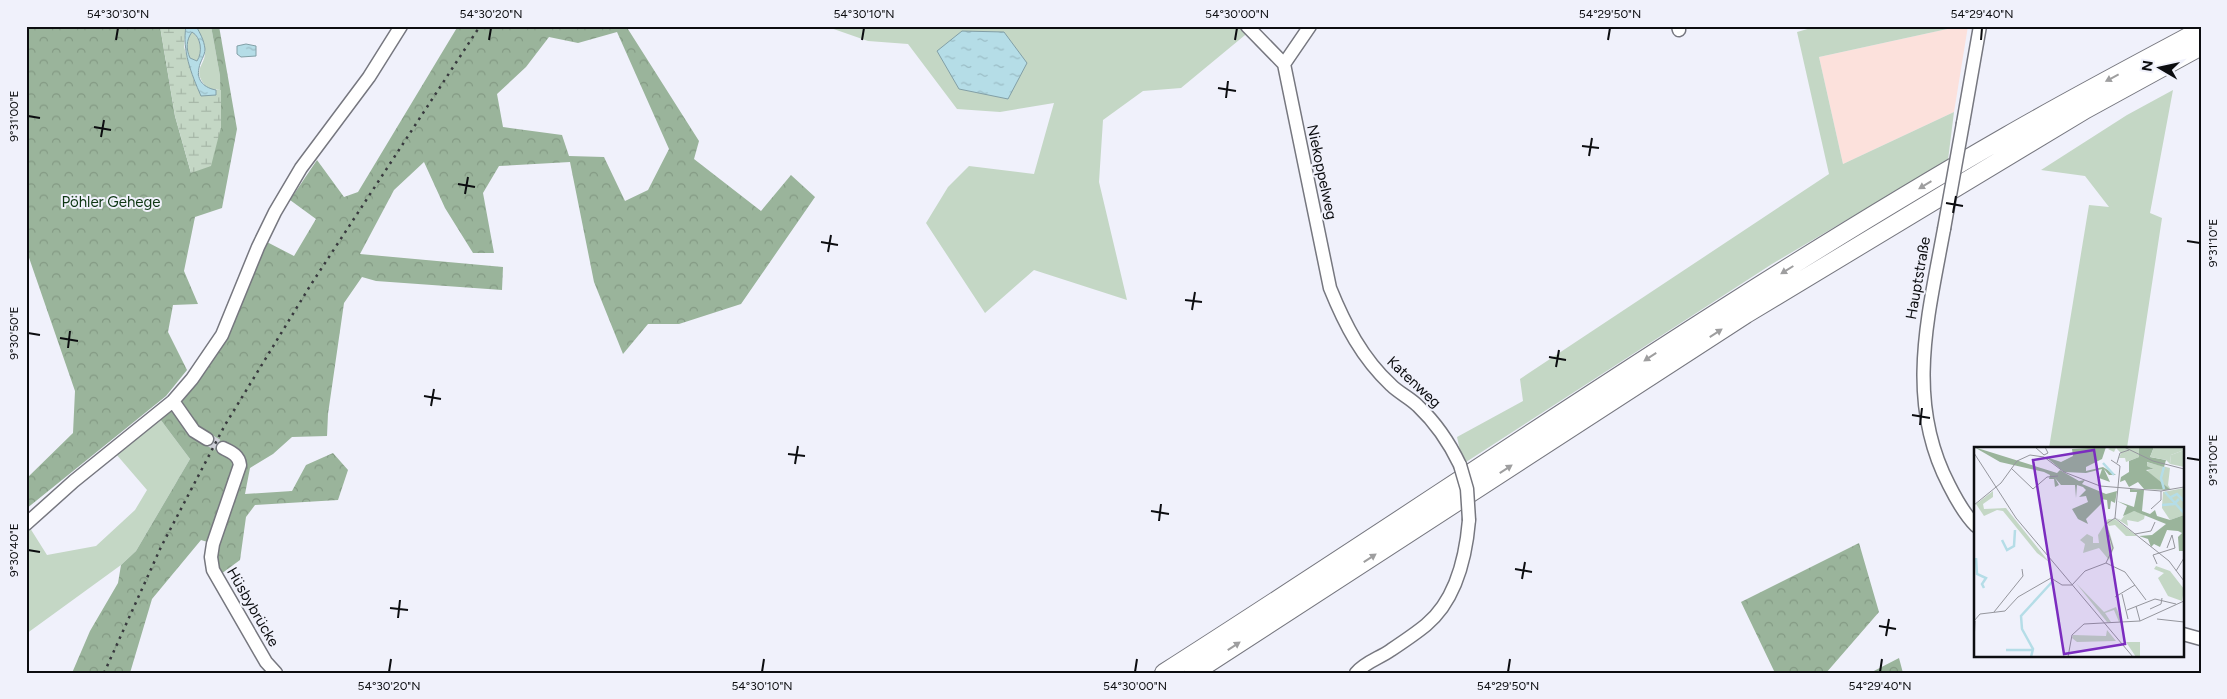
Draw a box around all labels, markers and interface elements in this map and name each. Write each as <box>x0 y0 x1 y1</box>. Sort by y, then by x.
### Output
text: 54°30'30"N <box>87 7 149 21</box>
text: 54°30'20"N <box>460 7 522 21</box>
text: 54°30'10"N <box>833 7 895 21</box>
text: 54°30'00"N <box>1205 7 1269 21</box>
text: 54°29'50"N <box>1579 7 1641 21</box>
text: 54°29'40"N <box>1951 7 2013 21</box>
north arrow <box>2134 42 2184 92</box>
text: N <box>2138 59 2157 73</box>
one-way arrow <box>2104 74 2119 82</box>
text: 9°31'00"E <box>7 90 21 142</box>
street label: Niekoppelweg <box>1303 123 1341 221</box>
one-way arrow <box>1919 181 1932 190</box>
park label: Pöhler Gehege <box>61 193 161 211</box>
text: 9°31'10"E <box>2206 219 2220 267</box>
street label: Hauptstraße <box>1902 235 1934 321</box>
one-way arrow <box>1780 265 1793 275</box>
text: 9°30'50"E <box>7 306 21 360</box>
one-way arrow <box>1709 328 1723 338</box>
street label: Katenweg <box>1383 352 1445 412</box>
one-way arrow <box>1643 352 1656 362</box>
text: 9°31'00"E <box>2206 434 2220 486</box>
inset map <box>1974 447 2184 656</box>
one-way arrow <box>1500 464 1513 474</box>
text: 9°30'40"E <box>7 523 21 577</box>
one-way arrow <box>1363 553 1377 563</box>
street label: Hüsbybrücke <box>223 564 283 650</box>
one-way arrow <box>1227 641 1240 651</box>
text: 54°30'20"N <box>358 679 420 693</box>
text: 54°30'10"N <box>731 679 793 693</box>
text: 54°30'00"N <box>1103 679 1167 693</box>
text: 54°29'50"N <box>1477 679 1539 693</box>
text: 54°29'40"N <box>1849 679 1911 693</box>

